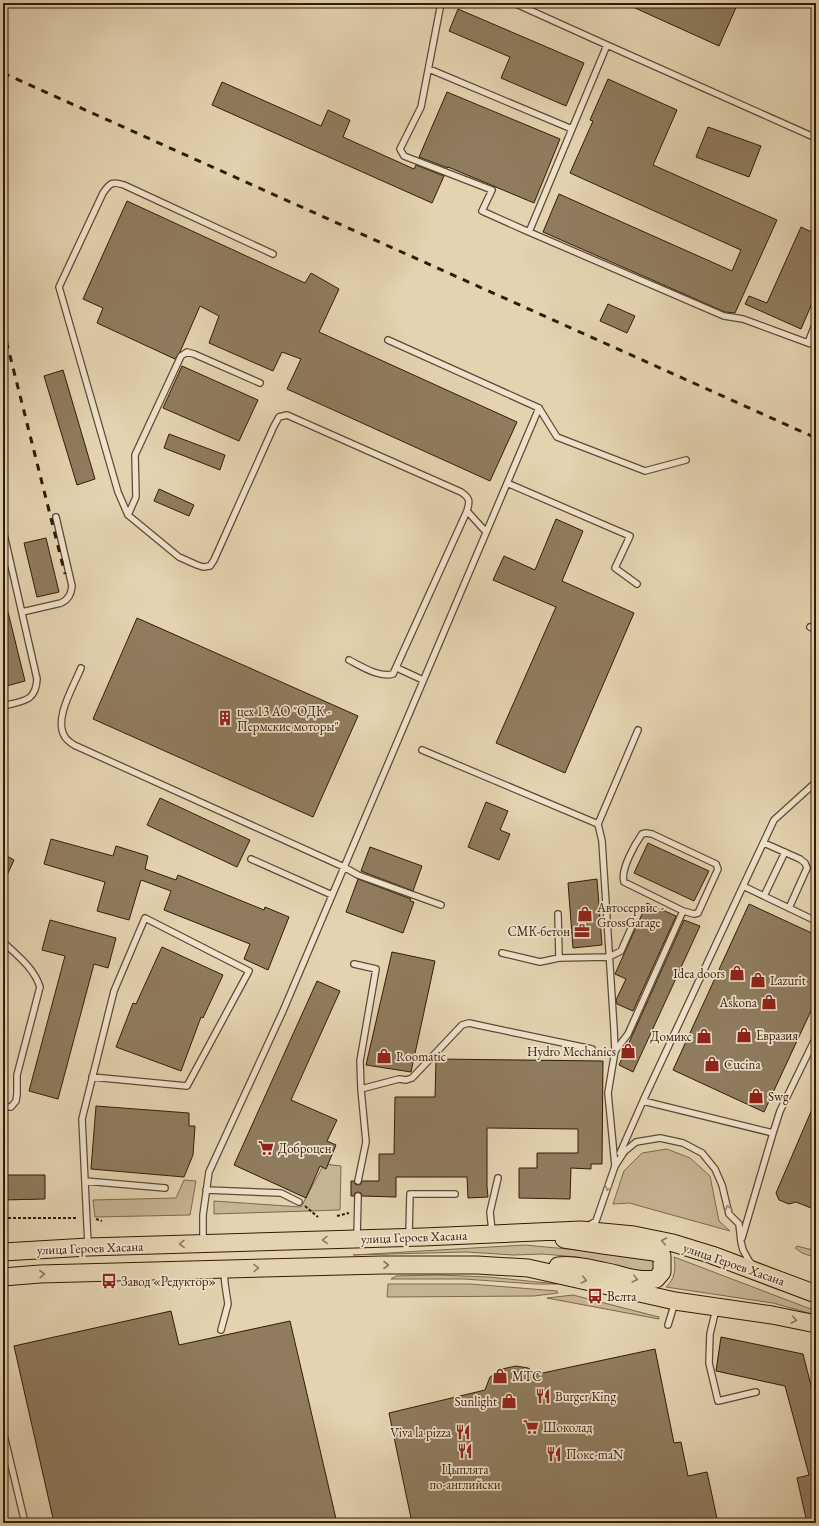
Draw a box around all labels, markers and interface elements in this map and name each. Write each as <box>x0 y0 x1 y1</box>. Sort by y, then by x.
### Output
place label: цех 13 АО "ОДК - Пермские моторы" <box>237 703 339 735</box>
building icon: цех 13 АО "ОДК - Пермские моторы" <box>216 709 234 727</box>
place label: Автосервис - GrossGarage <box>596 899 664 931</box>
shop icon: Автосервис - GrossGarage <box>576 905 594 923</box>
office icon: СМК-бетон <box>573 922 591 940</box>
place label: СМК-бетон <box>508 923 570 940</box>
shop icon: Idea doors <box>728 964 746 982</box>
place label: Idea doors <box>673 965 725 982</box>
shop icon: Lazurit <box>749 971 767 989</box>
place label: Lazurit <box>770 972 806 989</box>
shop icon: Askona <box>760 993 778 1011</box>
place label: Askona <box>718 994 758 1011</box>
shop icon: Евразия <box>735 1026 753 1044</box>
shop icon: Домикс <box>695 1027 713 1045</box>
place label: Евразия <box>756 1027 798 1044</box>
place label: Домикс <box>650 1028 692 1045</box>
shop icon: Hydro Mechanics <box>619 1042 637 1060</box>
place label: Hydro Mechanics <box>527 1043 616 1060</box>
shop icon: Roomatic <box>375 1047 393 1065</box>
place label: Roomatic <box>396 1048 446 1065</box>
shop icon: Cucina <box>703 1055 721 1073</box>
place label: Cucina <box>724 1056 761 1073</box>
shop icon: Swg <box>747 1087 765 1105</box>
place label: Swg <box>768 1088 789 1105</box>
supermarket icon: Доброцен <box>257 1139 275 1157</box>
place label: Доброцен <box>278 1140 332 1157</box>
one-way arrow <box>604 1184 613 1191</box>
one-way arrow <box>724 1204 732 1211</box>
street label: улица Героев Хасана <box>360 1227 468 1247</box>
one-way arrow <box>322 1236 328 1244</box>
street label: улица Героев Хасана <box>36 1238 144 1258</box>
one-way arrow <box>661 1238 668 1246</box>
street label: улица Героев Хасана <box>681 1239 788 1290</box>
one-way arrow <box>179 1240 185 1248</box>
one-way arrow <box>383 1261 389 1269</box>
one-way arrow <box>253 1264 259 1272</box>
one-way arrow <box>39 1270 45 1278</box>
bus stop icon: Завод «Редуктор» <box>100 1272 118 1290</box>
place label: Завод «Редуктор» <box>121 1273 216 1290</box>
one-way arrow <box>632 1274 639 1282</box>
one-way arrow <box>581 1276 588 1284</box>
bus stop icon: Велта <box>586 1287 604 1305</box>
place label: Велта <box>607 1288 637 1305</box>
one-way arrow <box>791 1315 797 1323</box>
shop icon: МТС <box>491 1367 509 1385</box>
place label: МТС <box>512 1368 541 1385</box>
restaurant icon: Burger King <box>534 1387 552 1405</box>
place label: Burger King <box>555 1388 616 1405</box>
shop icon: Sunlight <box>500 1392 518 1410</box>
place label: Sunlight <box>455 1393 497 1410</box>
supermarket icon: Шоколад <box>522 1418 540 1436</box>
place label: Шоколад <box>543 1419 592 1436</box>
restaurant icon: Viva la pizza <box>454 1423 472 1441</box>
place label: Viva la pizza <box>390 1424 452 1441</box>
restaurant icon: Цыплята по-английски <box>456 1442 474 1460</box>
restaurant icon: Поке-maN <box>545 1445 563 1463</box>
place label: Поке-maN <box>566 1446 624 1463</box>
place label: Цыплята по-английски <box>430 1461 501 1493</box>

